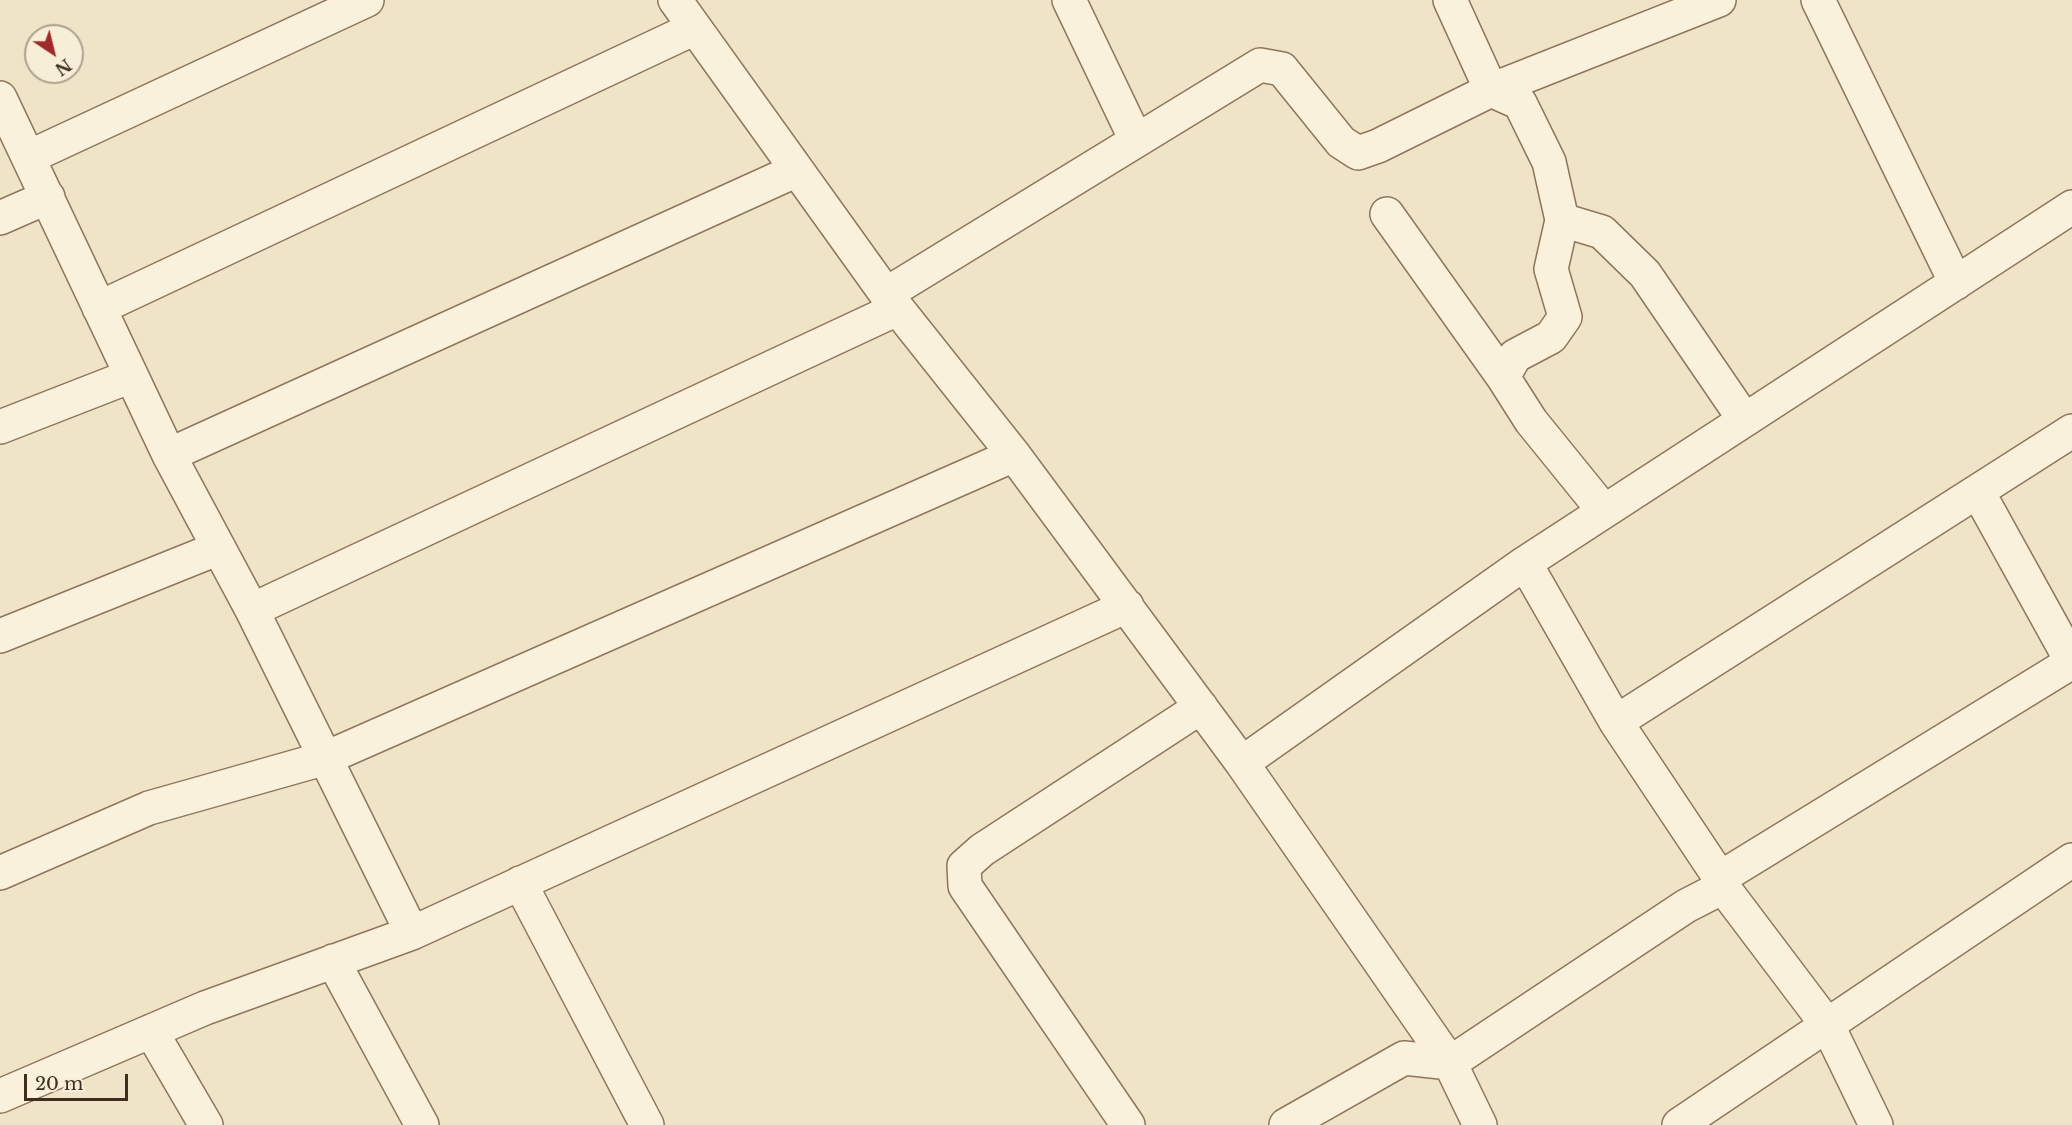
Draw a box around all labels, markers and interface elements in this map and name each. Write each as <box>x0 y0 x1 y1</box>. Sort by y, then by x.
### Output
north arrow <box>24 24 84 84</box>
text: N <box>51 55 75 80</box>
scale bar <box>27 1062 130 1100</box>
text: 20 m <box>35 1073 83 1095</box>

